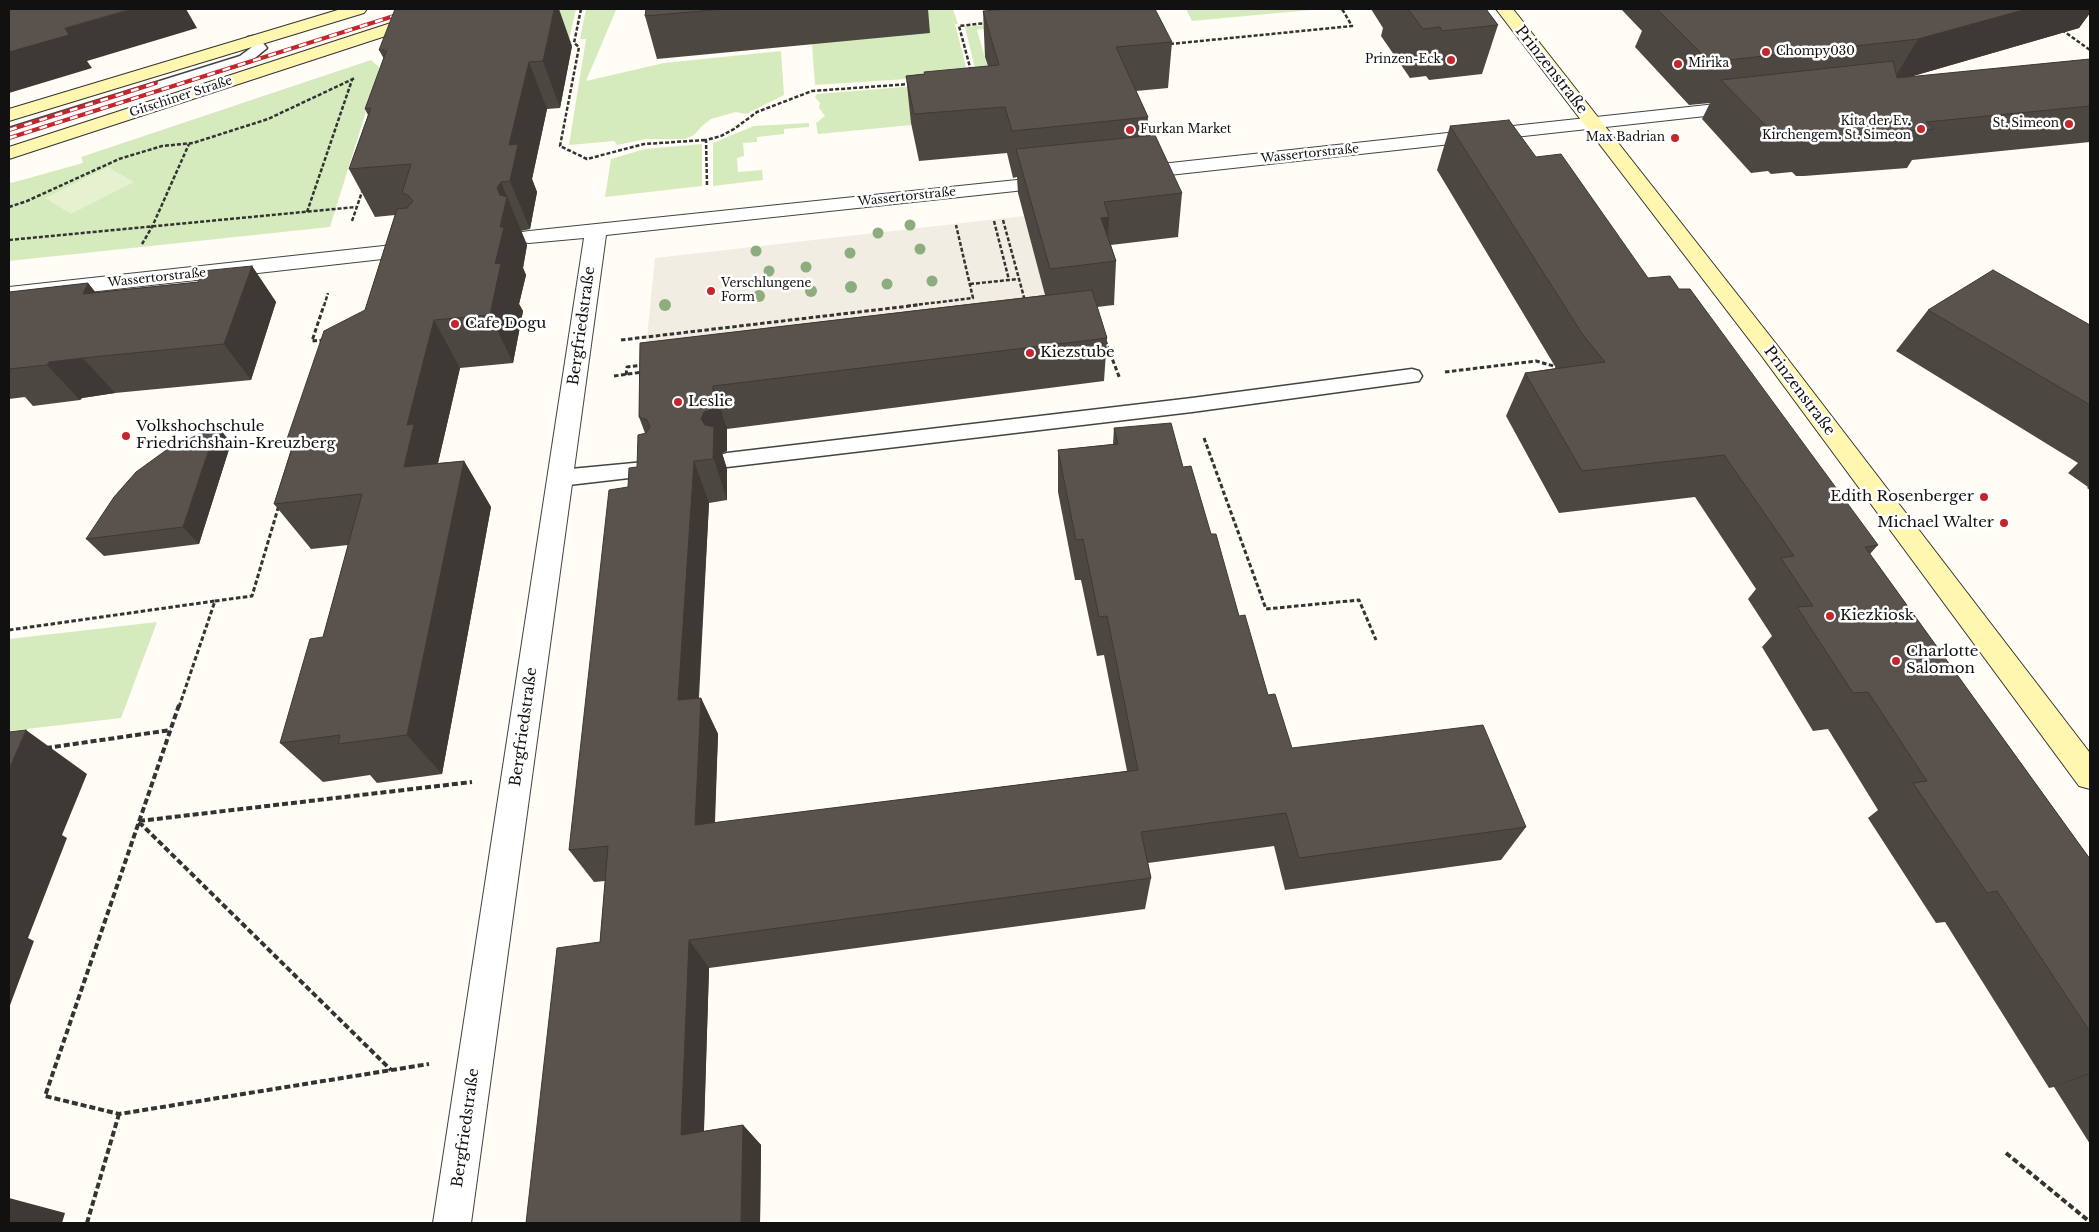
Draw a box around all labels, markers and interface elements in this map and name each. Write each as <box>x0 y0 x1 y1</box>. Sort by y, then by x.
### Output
street label: Prinzenstraße <box>1511 22 1591 118</box>
place label: Chompy030 <box>1776 45 1855 59</box>
marker: Chompy030 <box>1760 46 1772 58</box>
place label: Prinzen-Eck <box>1365 53 1441 67</box>
marker: Prinzen-Eck <box>1445 54 1457 66</box>
place label: Mirika <box>1688 57 1729 71</box>
marker: Mirika <box>1672 58 1684 70</box>
street label: Gitschiner Straße <box>128 74 234 120</box>
place label: Kita der Ev. Kirchengem. St. Simeon <box>1762 115 1911 143</box>
place label: St. Simeon <box>1992 117 2059 131</box>
marker: St. Simeon <box>2063 118 2075 130</box>
place label: Furkan Market <box>1140 123 1231 137</box>
marker: Kita der Ev. Kirchengem. St. Simeon <box>1915 123 1927 135</box>
marker: Furkan Market <box>1124 124 1136 136</box>
place label: Max Badrian <box>1586 131 1665 145</box>
marker: Max Badrian <box>1669 132 1681 144</box>
street label: Wassertorstraße <box>1260 142 1360 166</box>
street label: Wassertorstraße <box>857 185 957 209</box>
street label: Bergfriedstraße <box>565 265 599 387</box>
street label: Wassertorstraße <box>107 266 207 290</box>
place label: Verschlungene Form <box>721 277 811 305</box>
marker: Verschlungene Form <box>705 285 717 297</box>
place label: Cafe Dogu <box>465 315 546 333</box>
marker: Cafe Dogu <box>449 318 461 330</box>
street label: Prinzenstraße <box>1760 343 1838 439</box>
place label: Kiezstube <box>1040 344 1115 362</box>
marker: Kiezstube <box>1024 347 1036 359</box>
place label: Leslie <box>688 393 733 411</box>
marker: Leslie <box>672 396 684 408</box>
place label: Volkshochschule Friedrichshain-Kreuzberg <box>136 418 335 453</box>
marker: Volkshochschule Friedrichshain-Kreuzberg <box>120 430 132 442</box>
place label: Edith Rosenberger <box>1830 488 1974 506</box>
marker: Edith Rosenberger <box>1978 491 1990 503</box>
place label: Michael Walter <box>1877 514 1994 532</box>
marker: Michael Walter <box>1998 517 2010 529</box>
place label: Kiezkiosk <box>1840 607 1914 625</box>
marker: Kiezkiosk <box>1824 610 1836 622</box>
place label: Charlotte Salomon <box>1906 643 1978 678</box>
marker: Charlotte Salomon <box>1890 655 1902 667</box>
street label: Bergfriedstraße <box>507 666 541 788</box>
street label: Bergfriedstraße <box>449 1067 483 1189</box>

